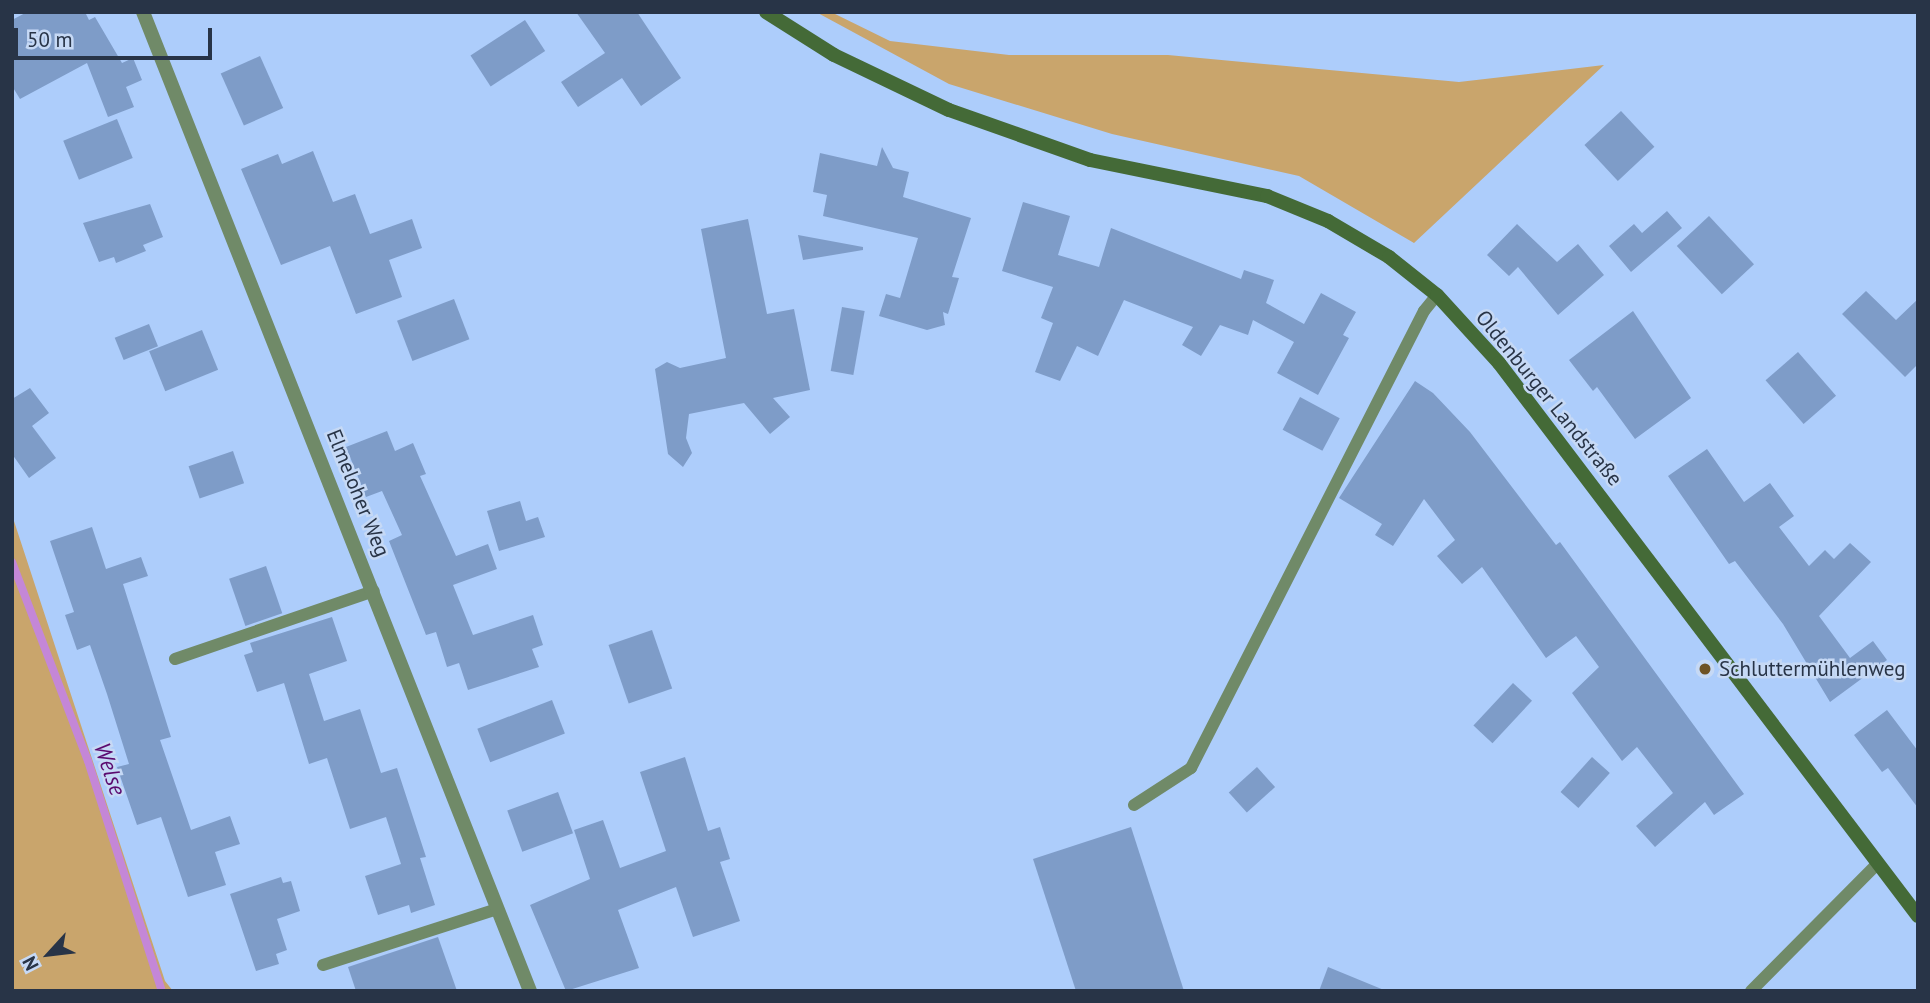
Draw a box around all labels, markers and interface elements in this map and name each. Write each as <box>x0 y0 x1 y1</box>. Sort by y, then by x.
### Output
scale bar <box>18 14 215 58</box>
text: 50 m <box>27 26 73 53</box>
street label: Oldenburger Landstraße <box>1470 305 1628 491</box>
street label: Elmeloher Weg <box>321 425 395 561</box>
place label: Schluttermühlenweg <box>1719 656 1905 682</box>
marker: Schluttermühlenweg <box>1697 661 1713 677</box>
water label: Welse <box>88 739 132 799</box>
north arrow <box>14 919 84 989</box>
text: N <box>17 953 44 975</box>

